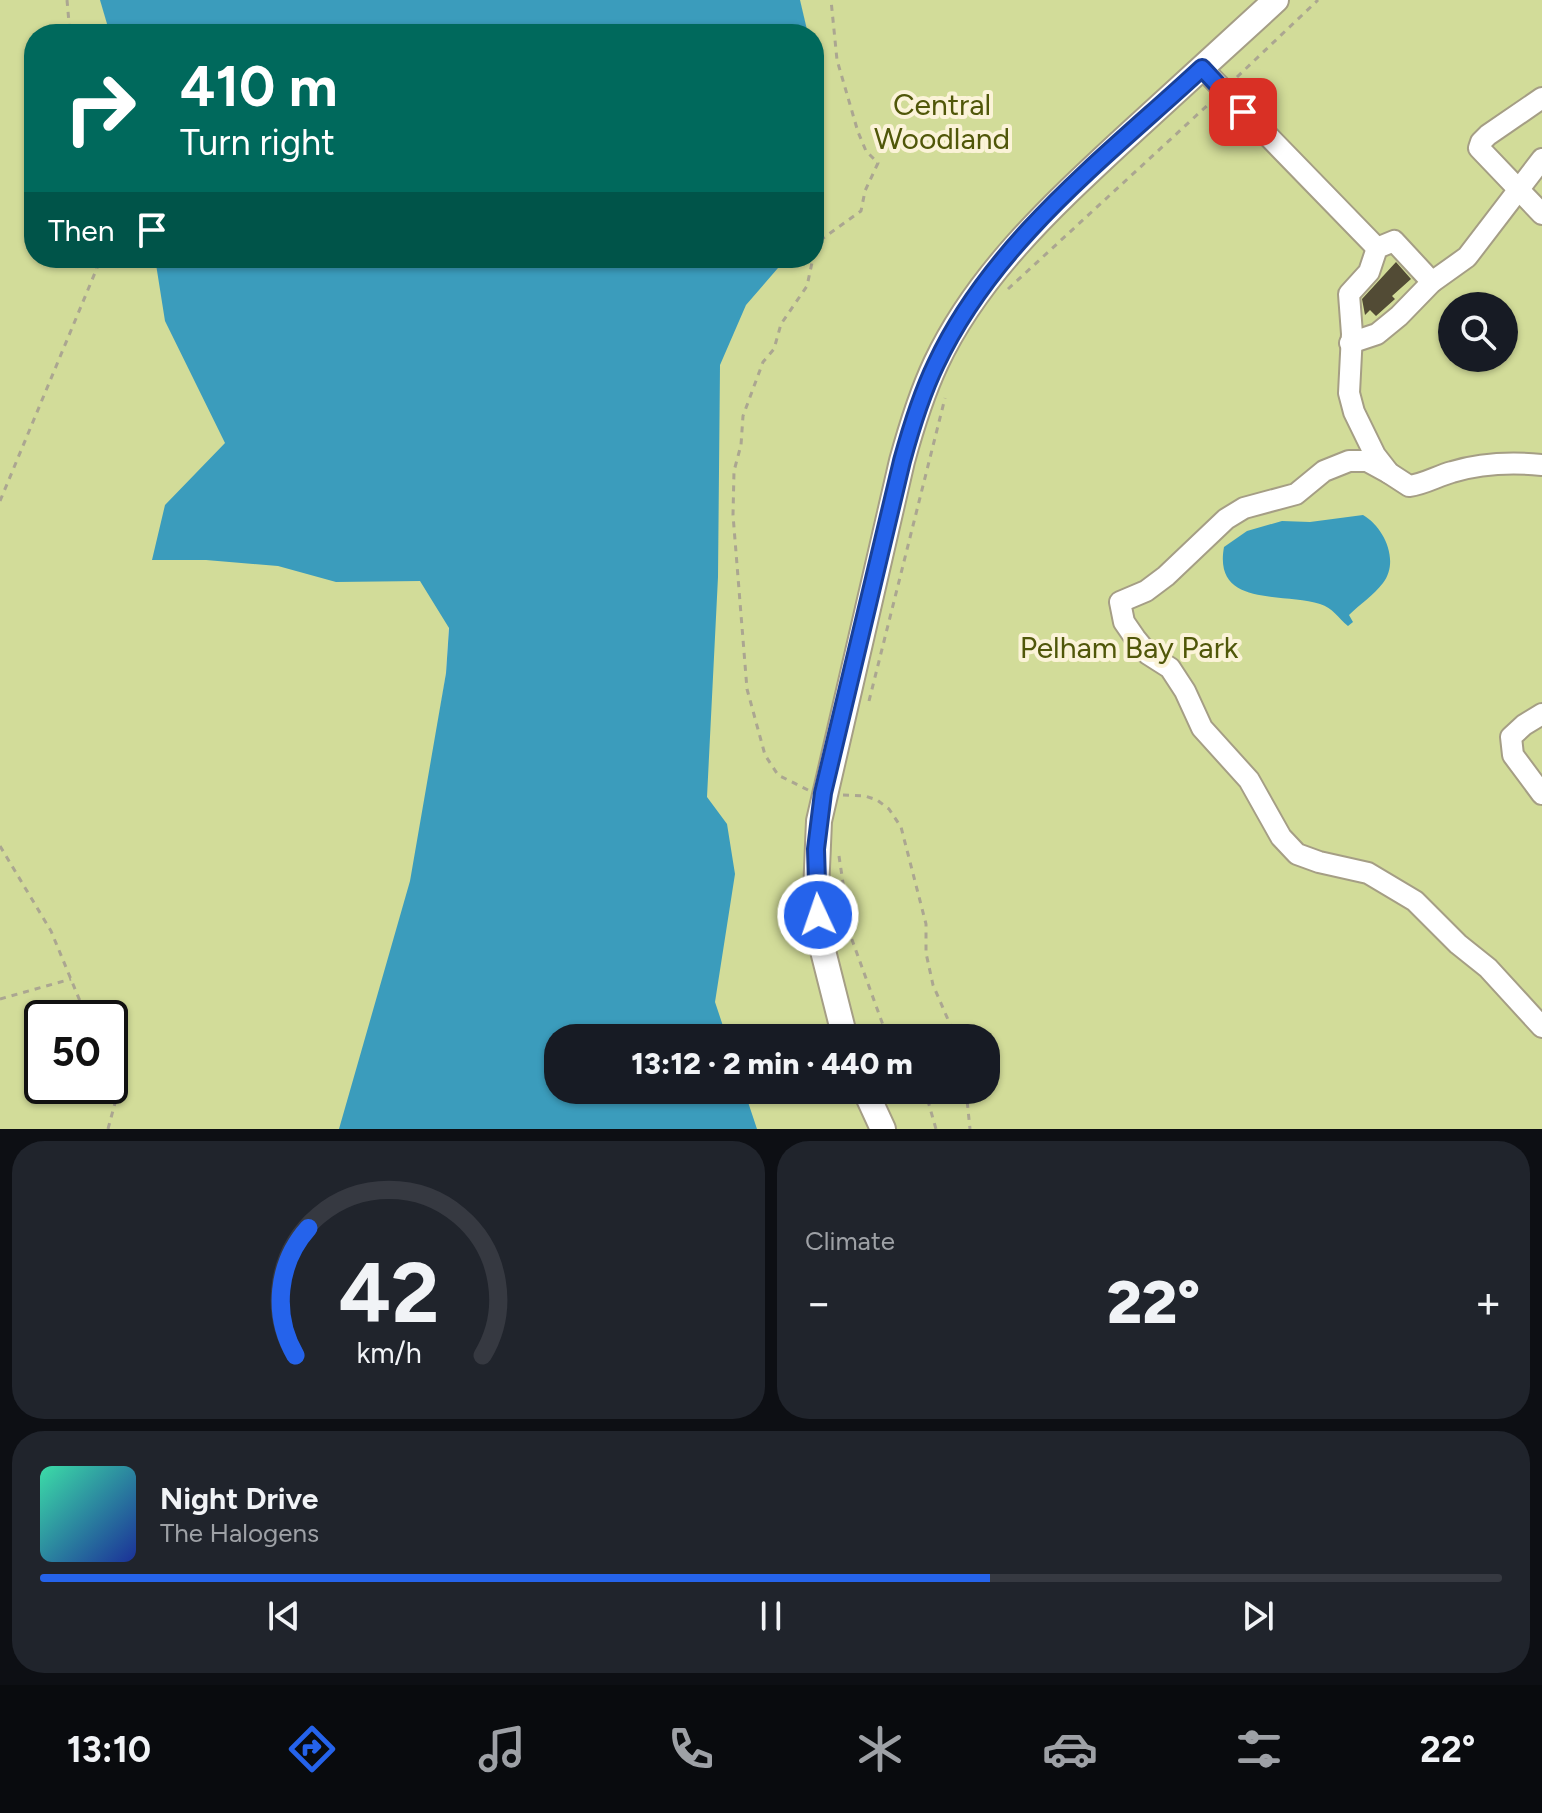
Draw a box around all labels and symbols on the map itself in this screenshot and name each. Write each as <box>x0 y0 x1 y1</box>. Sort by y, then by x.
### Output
pin <box>1209 78 1277 146</box>
park label: Central Woodland <box>874 86 1010 157</box>
park label: Pelham Bay Park <box>1020 629 1239 666</box>
position arrow <box>776 873 860 957</box>
speed limit sign: 50 <box>24 1000 128 1104</box>

